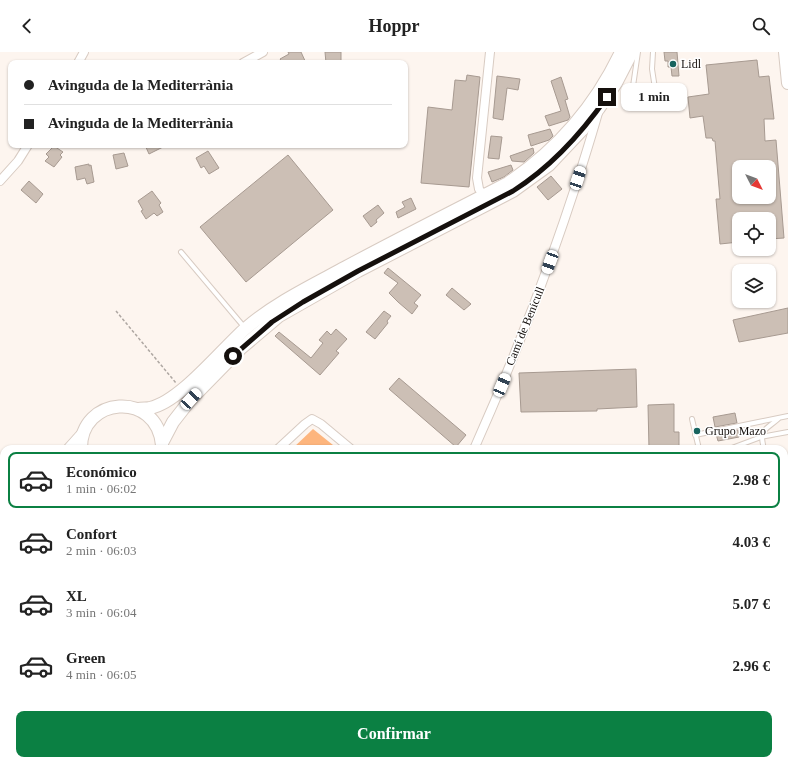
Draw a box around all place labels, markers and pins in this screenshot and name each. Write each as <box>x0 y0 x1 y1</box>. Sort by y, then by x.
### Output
place label: Lidl <box>681 57 702 71</box>
marker: Lidl <box>668 59 678 69</box>
place label: Grupo Mazo <box>705 424 766 438</box>
marker: Grupo Mazo <box>692 426 702 436</box>

